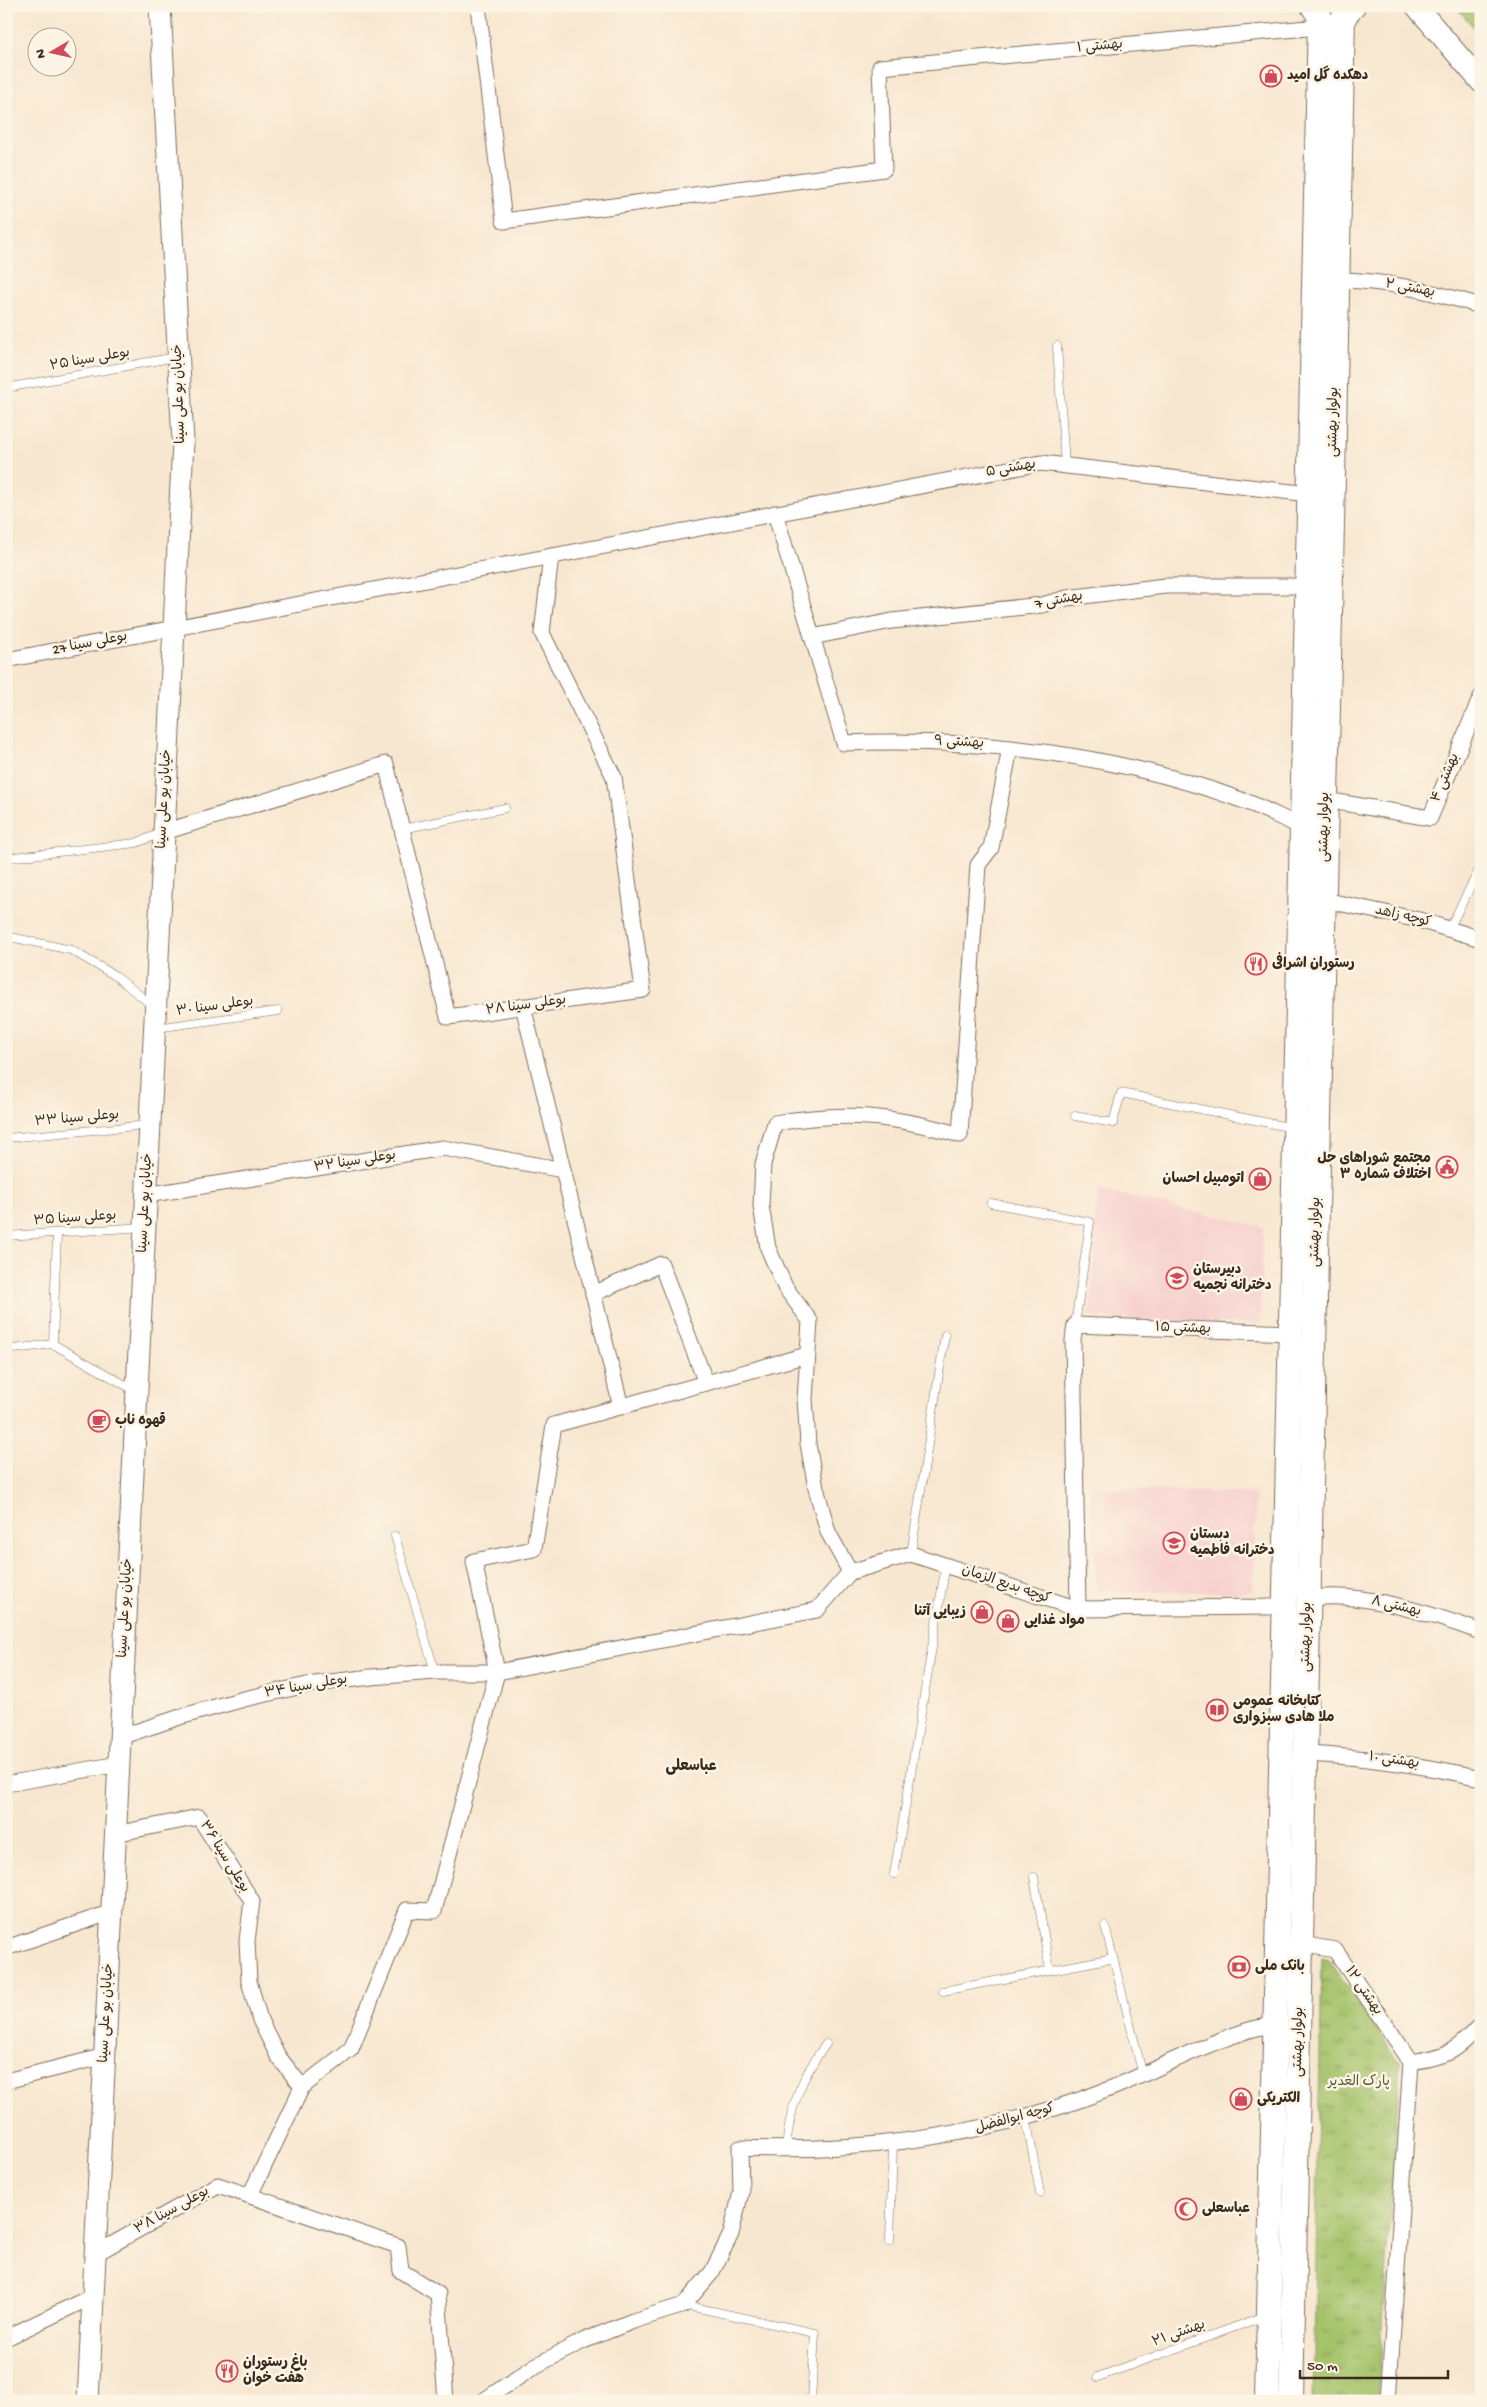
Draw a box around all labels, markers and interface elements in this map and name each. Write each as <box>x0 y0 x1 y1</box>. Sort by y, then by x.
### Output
north arrow <box>28 28 78 78</box>
street label: بهشتی ۱ <box>1076 37 1124 57</box>
text: N <box>33 48 51 59</box>
shop icon: دهکده گل امید <box>1259 64 1283 88</box>
place label: دهکده گل امید <box>1287 65 1368 85</box>
street label: بهشتی ۲ <box>1384 276 1436 302</box>
street label: خیابان بو علی سینا <box>170 344 190 444</box>
street label: بوعلی سینا ۲۵ <box>49 345 131 375</box>
street label: بولوار بهشتی <box>1325 387 1343 457</box>
street label: بهشتی ۵ <box>985 456 1037 482</box>
street label: بهشتی 7 <box>1033 588 1084 614</box>
street label: بوعلی سینا 27 <box>51 628 129 660</box>
street label: بهشتی ۹ <box>934 733 984 753</box>
street label: خیابان بو علی سینا <box>154 749 176 849</box>
street label: بهشتی ۴ <box>1428 751 1464 805</box>
street label: بولوار بهشتی <box>1316 792 1334 862</box>
street label: کوچه زاهد <box>1373 902 1433 932</box>
restaurant icon: رستوران اشرافی <box>1244 952 1268 976</box>
place label: رستوران اشرافی <box>1272 952 1355 973</box>
street label: بوعلی سینا ۲۸ <box>485 992 567 1020</box>
street label: بوعلی سینا ۳۰ <box>175 993 255 1021</box>
street label: بوعلی سینا ۳۳ <box>34 1107 120 1131</box>
street label: بوعلی سینا ۳۲ <box>313 1147 397 1177</box>
place label: مجتمع شوراهای حل اختلاف شماره ۳ <box>1317 1151 1431 1184</box>
street label: خیابان بو علی سینا <box>135 1153 157 1253</box>
public building icon: مجتمع شوراهای حل اختلاف شماره ۳ <box>1435 1155 1459 1179</box>
shop icon: اتومبیل احسان <box>1248 1167 1272 1191</box>
place label: اتومبیل احسان <box>1163 1171 1244 1188</box>
street label: بولوار بهشتی <box>1307 1197 1325 1267</box>
street label: بوعلی سینا ۳۵ <box>33 1208 117 1230</box>
place label: دبیرستان دخترانه نجمیه <box>1193 1262 1272 1295</box>
school or university icon: دبیرستان دخترانه نجمیه <box>1165 1266 1189 1290</box>
street label: بهشتی ۱۵ <box>1155 1320 1211 1338</box>
cafe icon: قهوه ناب <box>87 1409 111 1433</box>
place label: قهوه ناب <box>115 1412 166 1430</box>
place label: دبستان دخترانه فاطمیه <box>1190 1527 1275 1560</box>
school or university icon: دبستان دخترانه فاطمیه <box>1162 1531 1186 1555</box>
street label: خیابان بو علی سینا <box>115 1558 137 1658</box>
street label: کوچه بدیع الزمان <box>959 1562 1053 1608</box>
street label: بهشتی ۸ <box>1369 1593 1423 1621</box>
shop icon: زیبایی آتنا <box>970 1600 994 1624</box>
place label: زیبایی آتنا <box>914 1602 966 1621</box>
street label: بولوار بهشتی <box>1298 1602 1316 1672</box>
shop icon: مواد غذایی <box>996 1609 1020 1633</box>
place label: مواد غذایی <box>1024 1613 1085 1630</box>
street label: بوعلی سینا ۳۴ <box>263 1671 349 1703</box>
place label: کتابخانه عمومی ملا هادی سبزواری <box>1233 1694 1335 1727</box>
library icon: کتابخانه عمومی ملا هادی سبزواری <box>1205 1698 1229 1722</box>
street label: بهشتی ۱۰ <box>1368 1749 1420 1773</box>
district label: عباسعلی <box>665 1758 717 1776</box>
street label: بوعلی سینا ۳۶ <box>195 1818 253 1896</box>
bank icon: بانک ملی <box>1227 1955 1251 1979</box>
place label: بانک ملی <box>1255 1958 1305 1976</box>
street label: خیابان بو علی سینا <box>96 1963 118 2063</box>
street label: بهشتی ۱۲ <box>1340 1963 1386 2019</box>
street label: بولوار بهشتی <box>1290 2007 1308 2077</box>
park label: پارک الغدیر <box>1327 2074 1390 2091</box>
shop icon: الکتریکی <box>1229 2087 1253 2111</box>
place label: الکتریکی <box>1257 2091 1301 2108</box>
street label: کوچه ابوالفضل <box>973 2100 1057 2138</box>
street label: بوعلی سینا ۳۸ <box>132 2183 212 2239</box>
mosque icon: عباسعلی <box>1174 2197 1198 2221</box>
place label: عباسعلی <box>1202 2201 1250 2218</box>
street label: بهشتی ۲۱ <box>1150 2317 1208 2351</box>
scale bar <box>1300 2347 1447 2379</box>
place label: باغ رستوران هفت خوان <box>243 2353 307 2388</box>
text: 50 m <box>1307 2358 1338 2376</box>
restaurant icon: باغ رستوران هفت خوان <box>215 2359 239 2383</box>

